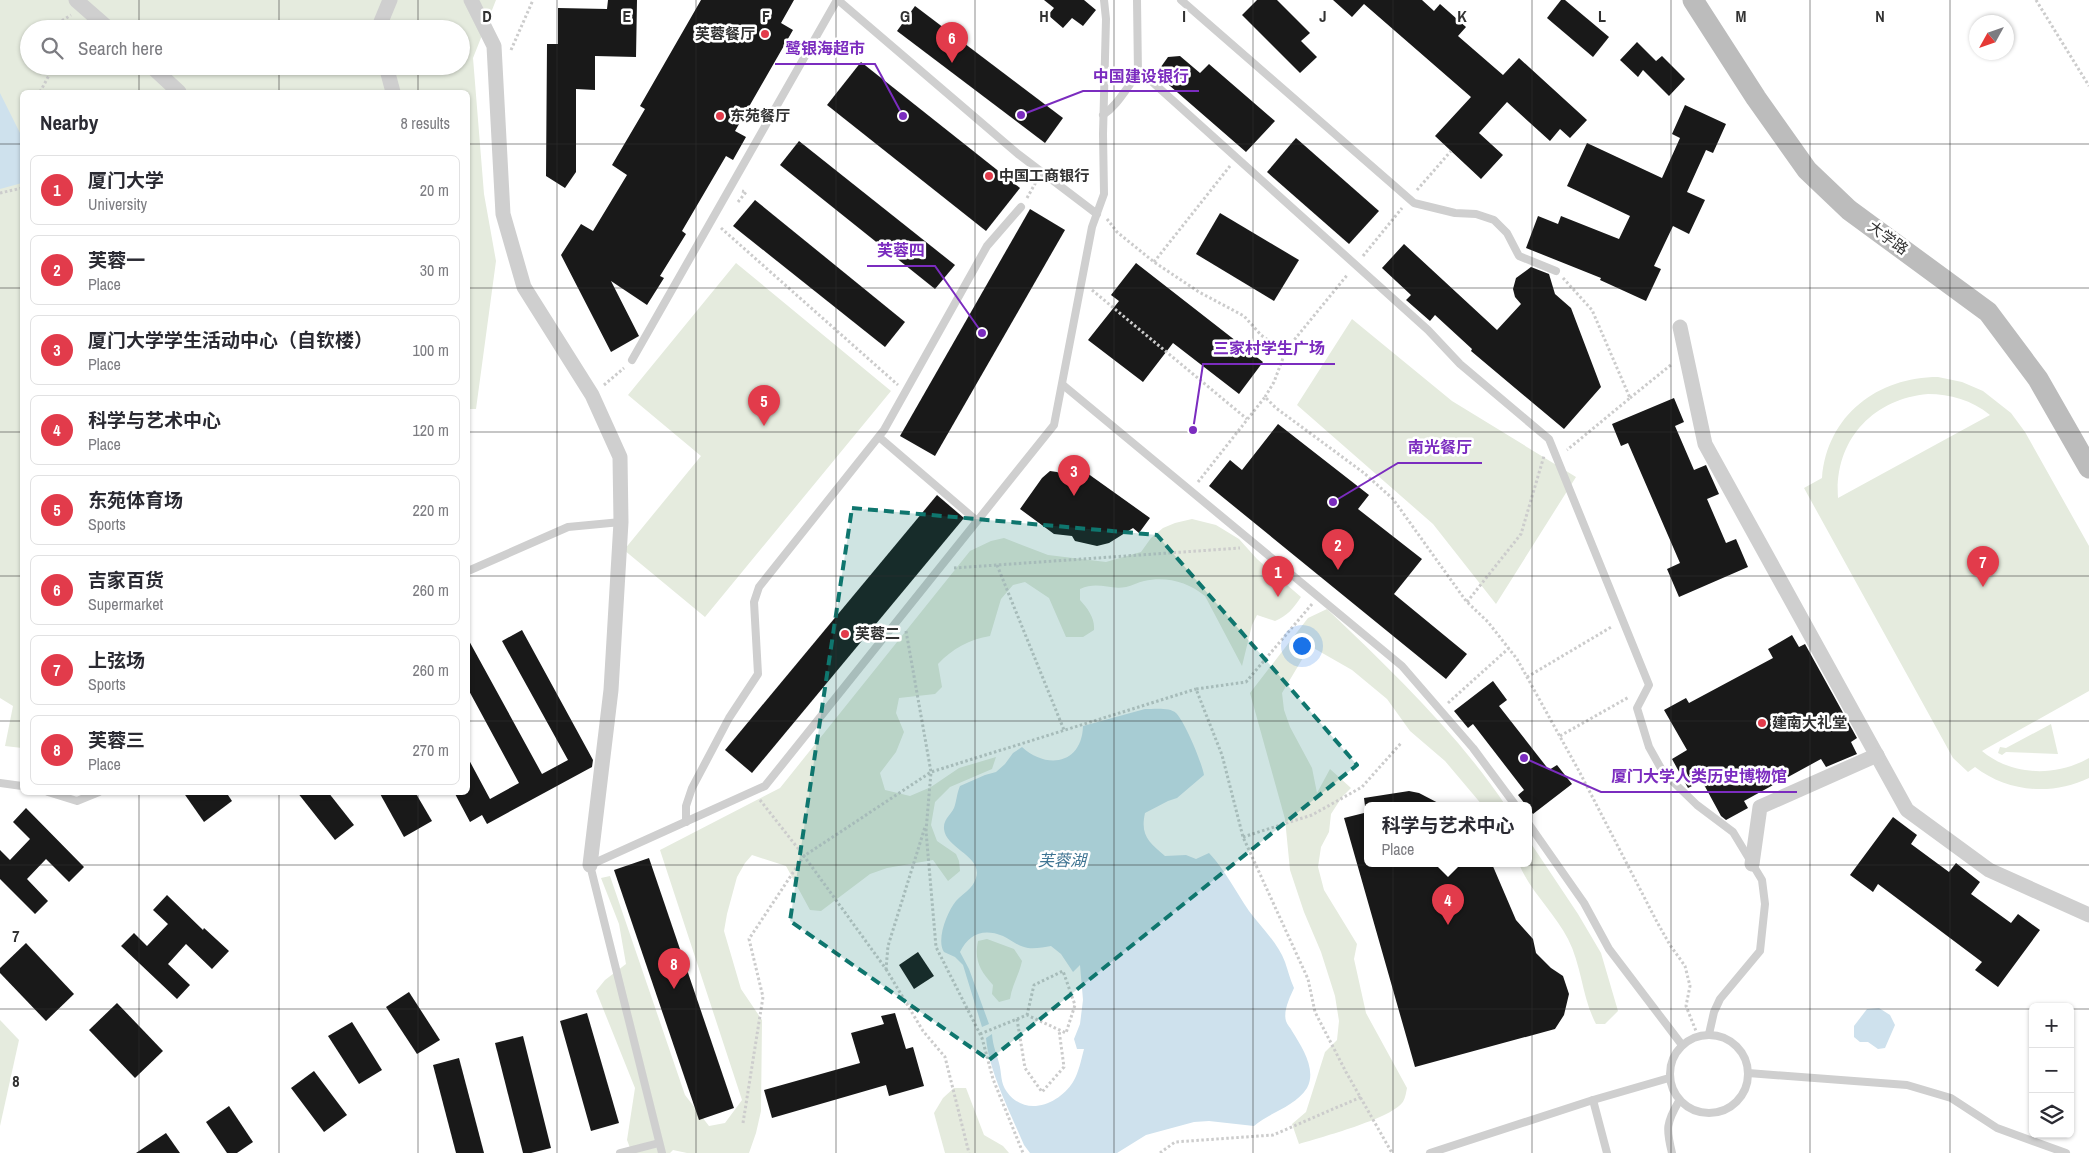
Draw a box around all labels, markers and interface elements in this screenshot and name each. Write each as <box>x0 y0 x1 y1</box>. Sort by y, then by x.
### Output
text: D <box>482 5 492 27</box>
text: E <box>623 5 632 27</box>
text: F <box>762 5 770 27</box>
text: G <box>900 5 910 27</box>
text: H <box>1039 5 1049 27</box>
text: I <box>1182 5 1186 27</box>
text: J <box>1319 5 1327 27</box>
text: K <box>1457 5 1467 27</box>
text: L <box>1598 5 1606 27</box>
text: M <box>1736 5 1747 27</box>
text: N <box>1875 5 1885 27</box>
north arrow <box>1969 15 2014 60</box>
search box <box>20 20 470 75</box>
pin: 6 <box>936 22 968 63</box>
place label: 芙蓉餐厅 <box>695 23 755 44</box>
marker: 芙蓉餐厅 <box>759 28 771 40</box>
callout: 鹭银海超市 <box>775 33 875 64</box>
icon: search <box>38 34 66 62</box>
text: Search here <box>78 35 163 61</box>
text: 鹭银海超市 <box>785 37 865 59</box>
callout: 中国建设银行 <box>1083 60 1199 91</box>
text: 中国建设银行 <box>1093 65 1189 87</box>
place label: 东苑餐厅 <box>730 105 790 126</box>
text: Nearby <box>40 108 98 137</box>
marker: 东苑餐厅 <box>714 110 726 122</box>
text: 8 results <box>400 112 450 134</box>
place label: 中国工商银行 <box>999 165 1089 186</box>
text: 厦门大学 <box>88 167 164 193</box>
marker: 中国工商银行 <box>983 170 995 182</box>
text: 1 <box>53 179 61 201</box>
text: 20 m <box>420 179 449 201</box>
text: University <box>88 193 147 215</box>
street label: 大学路 <box>1864 216 1913 259</box>
callout: 芙蓉四 <box>867 235 935 266</box>
text: 芙蓉四 <box>877 239 925 261</box>
text: 芙蓉一 <box>88 247 145 273</box>
text: 2 <box>53 259 61 281</box>
text: 30 m <box>420 259 449 281</box>
text: Place <box>88 273 121 295</box>
text: 厦门大学学生活动中心（自钦楼） <box>88 327 373 353</box>
callout: 三家村学生广场 <box>1203 333 1335 364</box>
text: 三家村学生广场 <box>1213 337 1325 359</box>
text: 3 <box>53 339 61 361</box>
text: 100 m <box>413 339 449 361</box>
text: Place <box>88 353 121 375</box>
pin: 5 <box>748 385 780 426</box>
text: 科学与艺术中心 <box>88 407 221 433</box>
text: 4 <box>53 419 61 441</box>
text: 120 m <box>413 419 449 441</box>
callout: 南光餐厅 <box>1398 432 1482 463</box>
text: Place <box>88 433 121 455</box>
text: 南光餐厅 <box>1408 436 1472 458</box>
pin: 3 <box>1058 455 1090 496</box>
text: 东苑体育场 <box>88 487 183 513</box>
text: 5 <box>53 499 61 521</box>
text: 220 m <box>413 499 449 521</box>
text: Sports <box>88 513 126 535</box>
pin: 2 <box>1322 529 1354 570</box>
pin: 7 <box>1967 546 1999 587</box>
pin: 1 <box>1262 556 1294 597</box>
text: 吉家百货 <box>88 567 164 593</box>
text: 6 <box>53 579 61 601</box>
text: 260 m <box>413 579 449 601</box>
text: Supermarket <box>88 593 163 615</box>
place label: 芙蓉二 <box>855 623 900 644</box>
marker: 芙蓉二 <box>839 628 851 640</box>
your location <box>1289 633 1315 659</box>
text: 上弦场 <box>88 647 145 673</box>
text: 7 <box>53 659 61 681</box>
text: 260 m <box>413 659 449 681</box>
text: Sports <box>88 673 126 695</box>
place label: 建南大礼堂 <box>1772 712 1847 733</box>
marker: 建南大礼堂 <box>1756 717 1768 729</box>
text: 芙蓉三 <box>88 727 145 753</box>
text: 8 <box>53 739 61 761</box>
text: 270 m <box>413 739 449 761</box>
text: Place <box>88 753 121 775</box>
callout: 厦门大学人类历史博物馆 <box>1601 761 1797 792</box>
text: 厦门大学人类历史博物馆 <box>1611 765 1787 787</box>
popup <box>1364 802 1532 867</box>
text: 科学与艺术中心 <box>1381 812 1515 838</box>
text: Place <box>1381 838 1414 860</box>
water label: 芙蓉湖 <box>1038 849 1089 871</box>
pin: 4 <box>1432 884 1464 925</box>
text: 7 <box>12 925 20 947</box>
pin: 8 <box>658 948 690 989</box>
map controls <box>2029 1003 2074 1138</box>
button: + <box>2029 1003 2074 1048</box>
button: − <box>2029 1048 2074 1093</box>
text: 8 <box>12 1070 20 1092</box>
button: layers <box>2029 1093 2074 1138</box>

